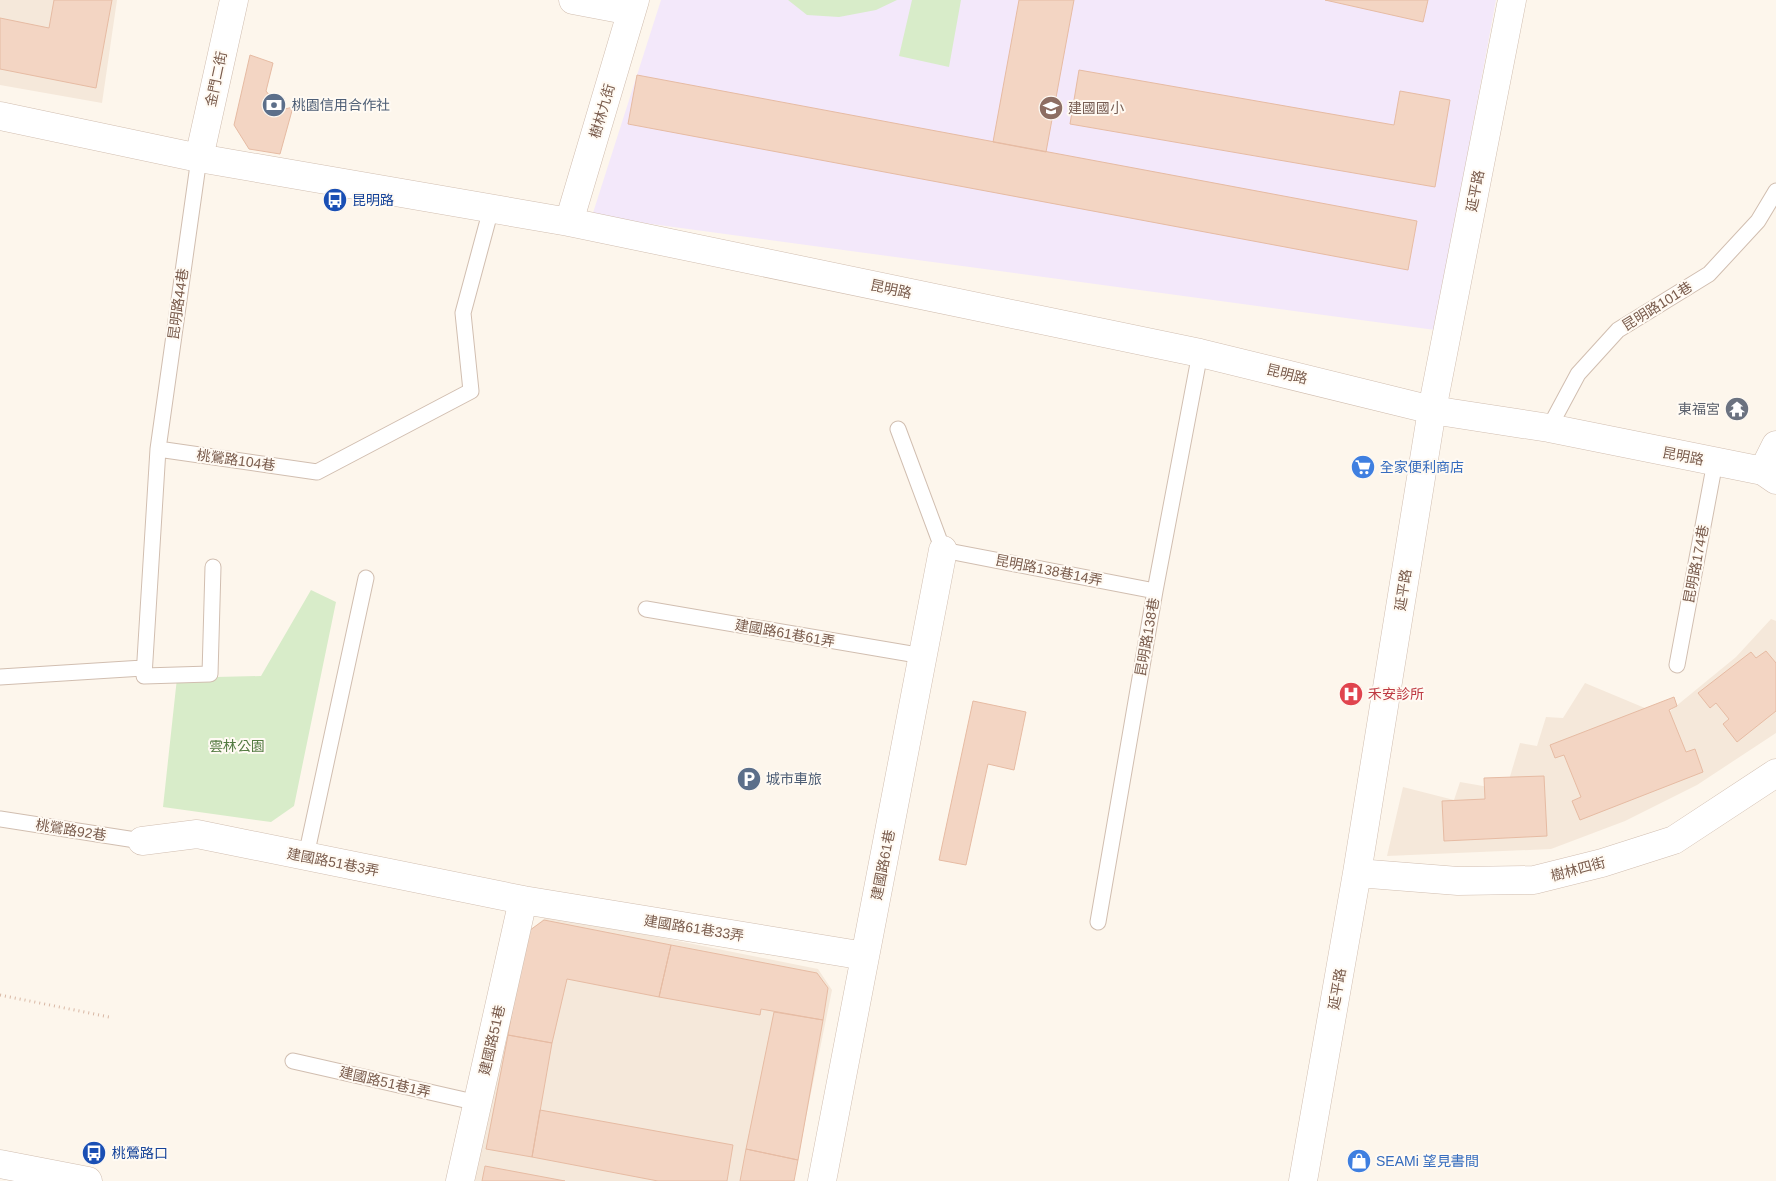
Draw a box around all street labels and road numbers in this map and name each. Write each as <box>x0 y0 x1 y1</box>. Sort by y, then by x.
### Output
street label: 金門二街 <box>202 50 230 108</box>
street label: 樹林九街 <box>587 82 617 140</box>
street label: 延平路 <box>1463 169 1487 213</box>
street label: 昆明路44巷 <box>165 267 191 341</box>
street label: 昆明路 <box>869 277 913 301</box>
street label: 昆明路101巷 <box>1619 278 1695 334</box>
street label: 昆明路 <box>1265 361 1309 387</box>
street label: 昆明路 <box>1661 444 1705 468</box>
street label: 桃鶯路104巷 <box>196 447 276 473</box>
street label: 昆明路174巷 <box>1681 524 1711 604</box>
street label: 昆明路138巷14弄 <box>994 552 1104 588</box>
street label: 延平路 <box>1392 568 1414 612</box>
street label: 昆明路138巷 <box>1132 597 1162 677</box>
street label: 建國路61巷61弄 <box>734 616 836 650</box>
street label: 桃鶯路92巷 <box>34 816 108 844</box>
street label: 建國路61巷 <box>868 828 898 902</box>
street label: 建國路51巷3弄 <box>286 845 380 879</box>
street label: 樹林四街 <box>1549 854 1607 884</box>
street label: 建國路61巷33弄 <box>643 912 745 944</box>
street label: 延平路 <box>1325 967 1349 1011</box>
street label: 建國路51巷 <box>476 1003 508 1077</box>
street label: 建國路51巷1弄 <box>338 1064 432 1100</box>

